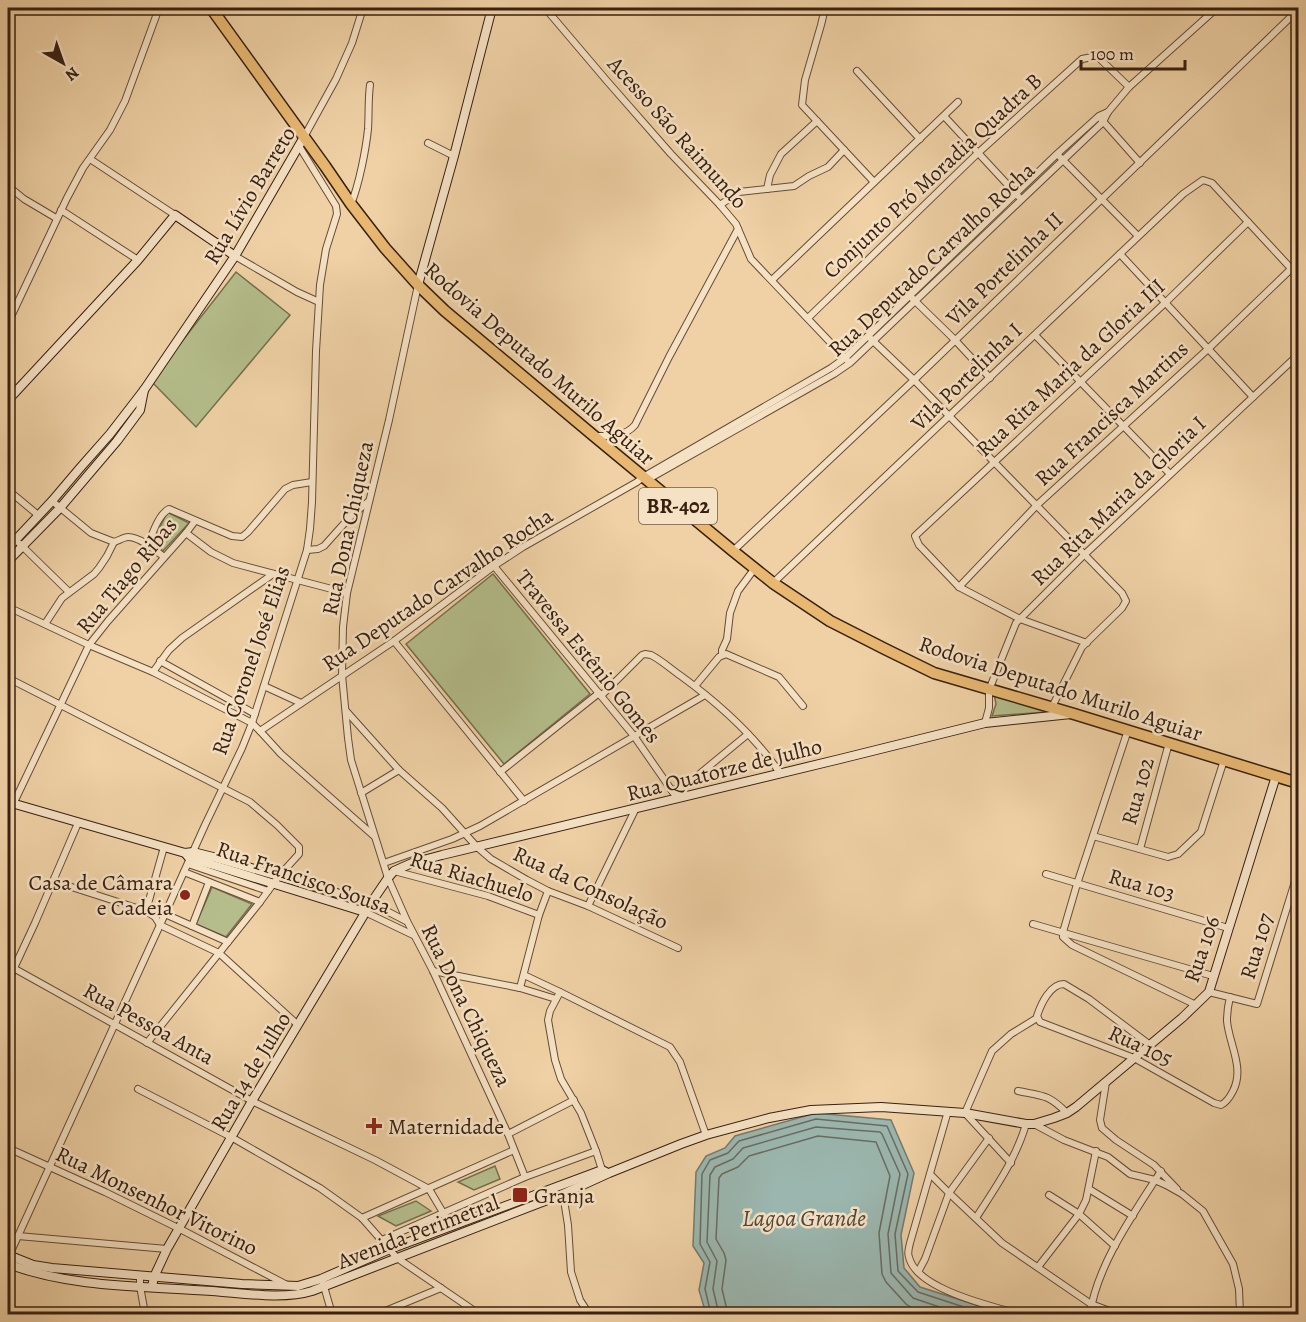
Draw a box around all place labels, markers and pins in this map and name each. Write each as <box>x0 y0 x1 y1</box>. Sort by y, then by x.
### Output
place label: Casa de Câmara e Cadeia <box>28 868 174 923</box>
marker: Casa de Câmara e Cadeia <box>178 888 192 902</box>
place label: Maternidade <box>388 1112 504 1142</box>
marker: Maternidade <box>365 1117 383 1135</box>
place label: Granja <box>534 1181 595 1211</box>
marker: Granja <box>511 1186 529 1204</box>

